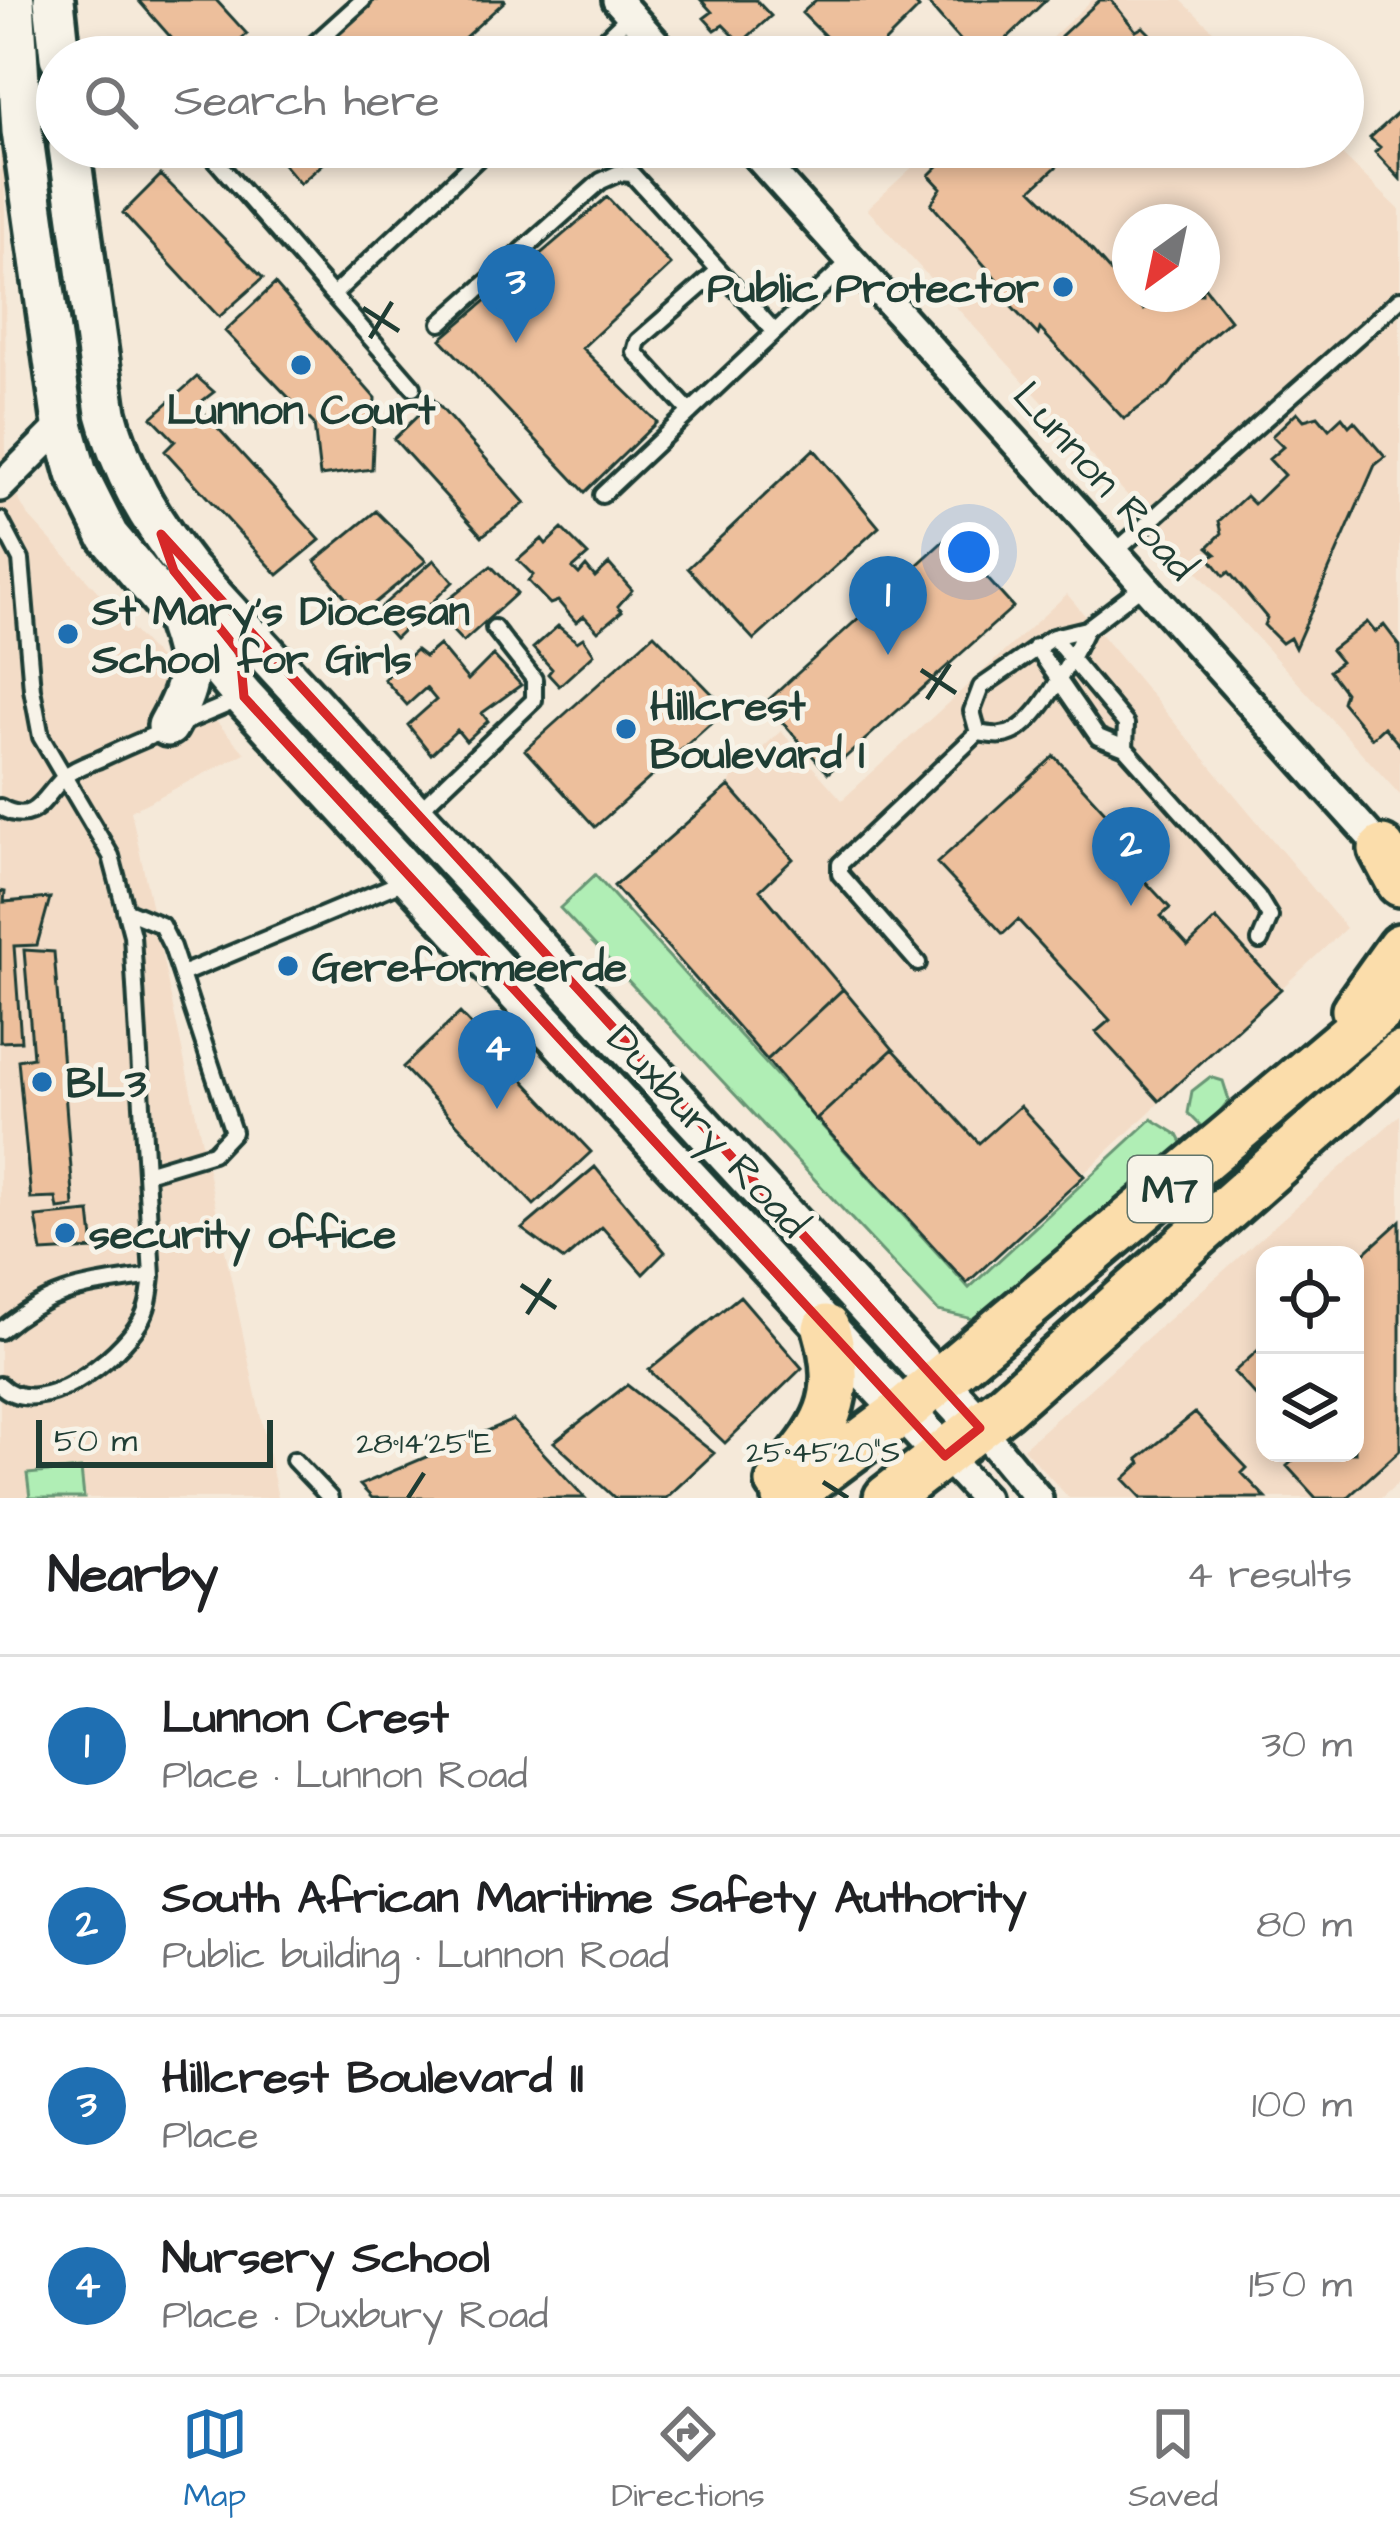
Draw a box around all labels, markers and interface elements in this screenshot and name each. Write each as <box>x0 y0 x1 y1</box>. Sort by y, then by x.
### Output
search box <box>36 36 1364 168</box>
icon: search <box>78 69 144 135</box>
text: Search here <box>174 71 440 133</box>
north arrow <box>1112 204 1220 312</box>
pin: 3 <box>477 244 555 343</box>
place label: Public Protector <box>707 261 1040 319</box>
marker: Public Protector <box>1050 274 1076 300</box>
marker: Lunnon Court <box>288 352 314 378</box>
street label: Lunnon Road <box>998 370 1209 594</box>
place label: Lunnon Court <box>167 383 436 441</box>
your location <box>939 522 999 582</box>
pin: 1 <box>849 556 927 655</box>
place label: St Mary's Diocesan School for Girls <box>91 584 470 690</box>
marker: St Mary's Diocesan School for Girls <box>55 621 81 647</box>
place label: Hillcrest Boulevard I <box>650 679 865 785</box>
marker: Hillcrest Boulevard I <box>613 716 639 742</box>
pin: 2 <box>1092 807 1170 906</box>
place label: Gereformeerde <box>312 940 627 998</box>
marker: Gereformeerde <box>275 953 301 979</box>
pin: 4 <box>458 1010 536 1109</box>
street label: Duxbury Road <box>592 1013 821 1252</box>
place label: BL3 <box>66 1056 147 1114</box>
marker: BL3 <box>29 1069 55 1095</box>
road number: M7 <box>1128 1156 1212 1222</box>
place label: security office <box>89 1207 397 1267</box>
marker: security office <box>52 1220 78 1246</box>
map controls <box>1256 1246 1364 1462</box>
button: locate <box>1256 1246 1364 1354</box>
button: layers <box>1256 1354 1364 1462</box>
scale bar <box>36 1414 273 1467</box>
text: 50 m <box>54 1418 137 1464</box>
text: 28°14'25"E <box>356 1423 492 1465</box>
text: 25°45'20"S <box>746 1432 900 1474</box>
text: Nearby <box>48 1541 218 1612</box>
text: 4 results <box>1186 1549 1352 1603</box>
text: Lunnon Crest <box>162 1688 449 1750</box>
text: 1 <box>85 1719 90 1773</box>
text: 30 m <box>1262 1719 1352 1773</box>
text: Place · Lunnon Road <box>162 1750 528 1804</box>
text: South African Maritime Safety Authority <box>162 1868 1027 1930</box>
text: 2 <box>76 1899 98 1953</box>
text: 80 m <box>1256 1899 1352 1953</box>
text: Public building · Lunnon Road <box>162 1930 669 1984</box>
text: Hillcrest Boulevard II <box>162 2048 584 2110</box>
text: 3 <box>77 2079 97 2133</box>
text: 100 m <box>1252 2079 1352 2133</box>
text: Place <box>162 2110 259 2164</box>
text: Nursery School <box>162 2228 490 2290</box>
text: 4 <box>74 2259 100 2313</box>
text: 150 m <box>1249 2259 1352 2313</box>
text: Place · Duxbury Road <box>162 2290 549 2344</box>
tab: Map <box>182 2401 248 2519</box>
tab: Directions <box>611 2401 765 2519</box>
tab: Saved <box>1128 2401 1218 2519</box>

